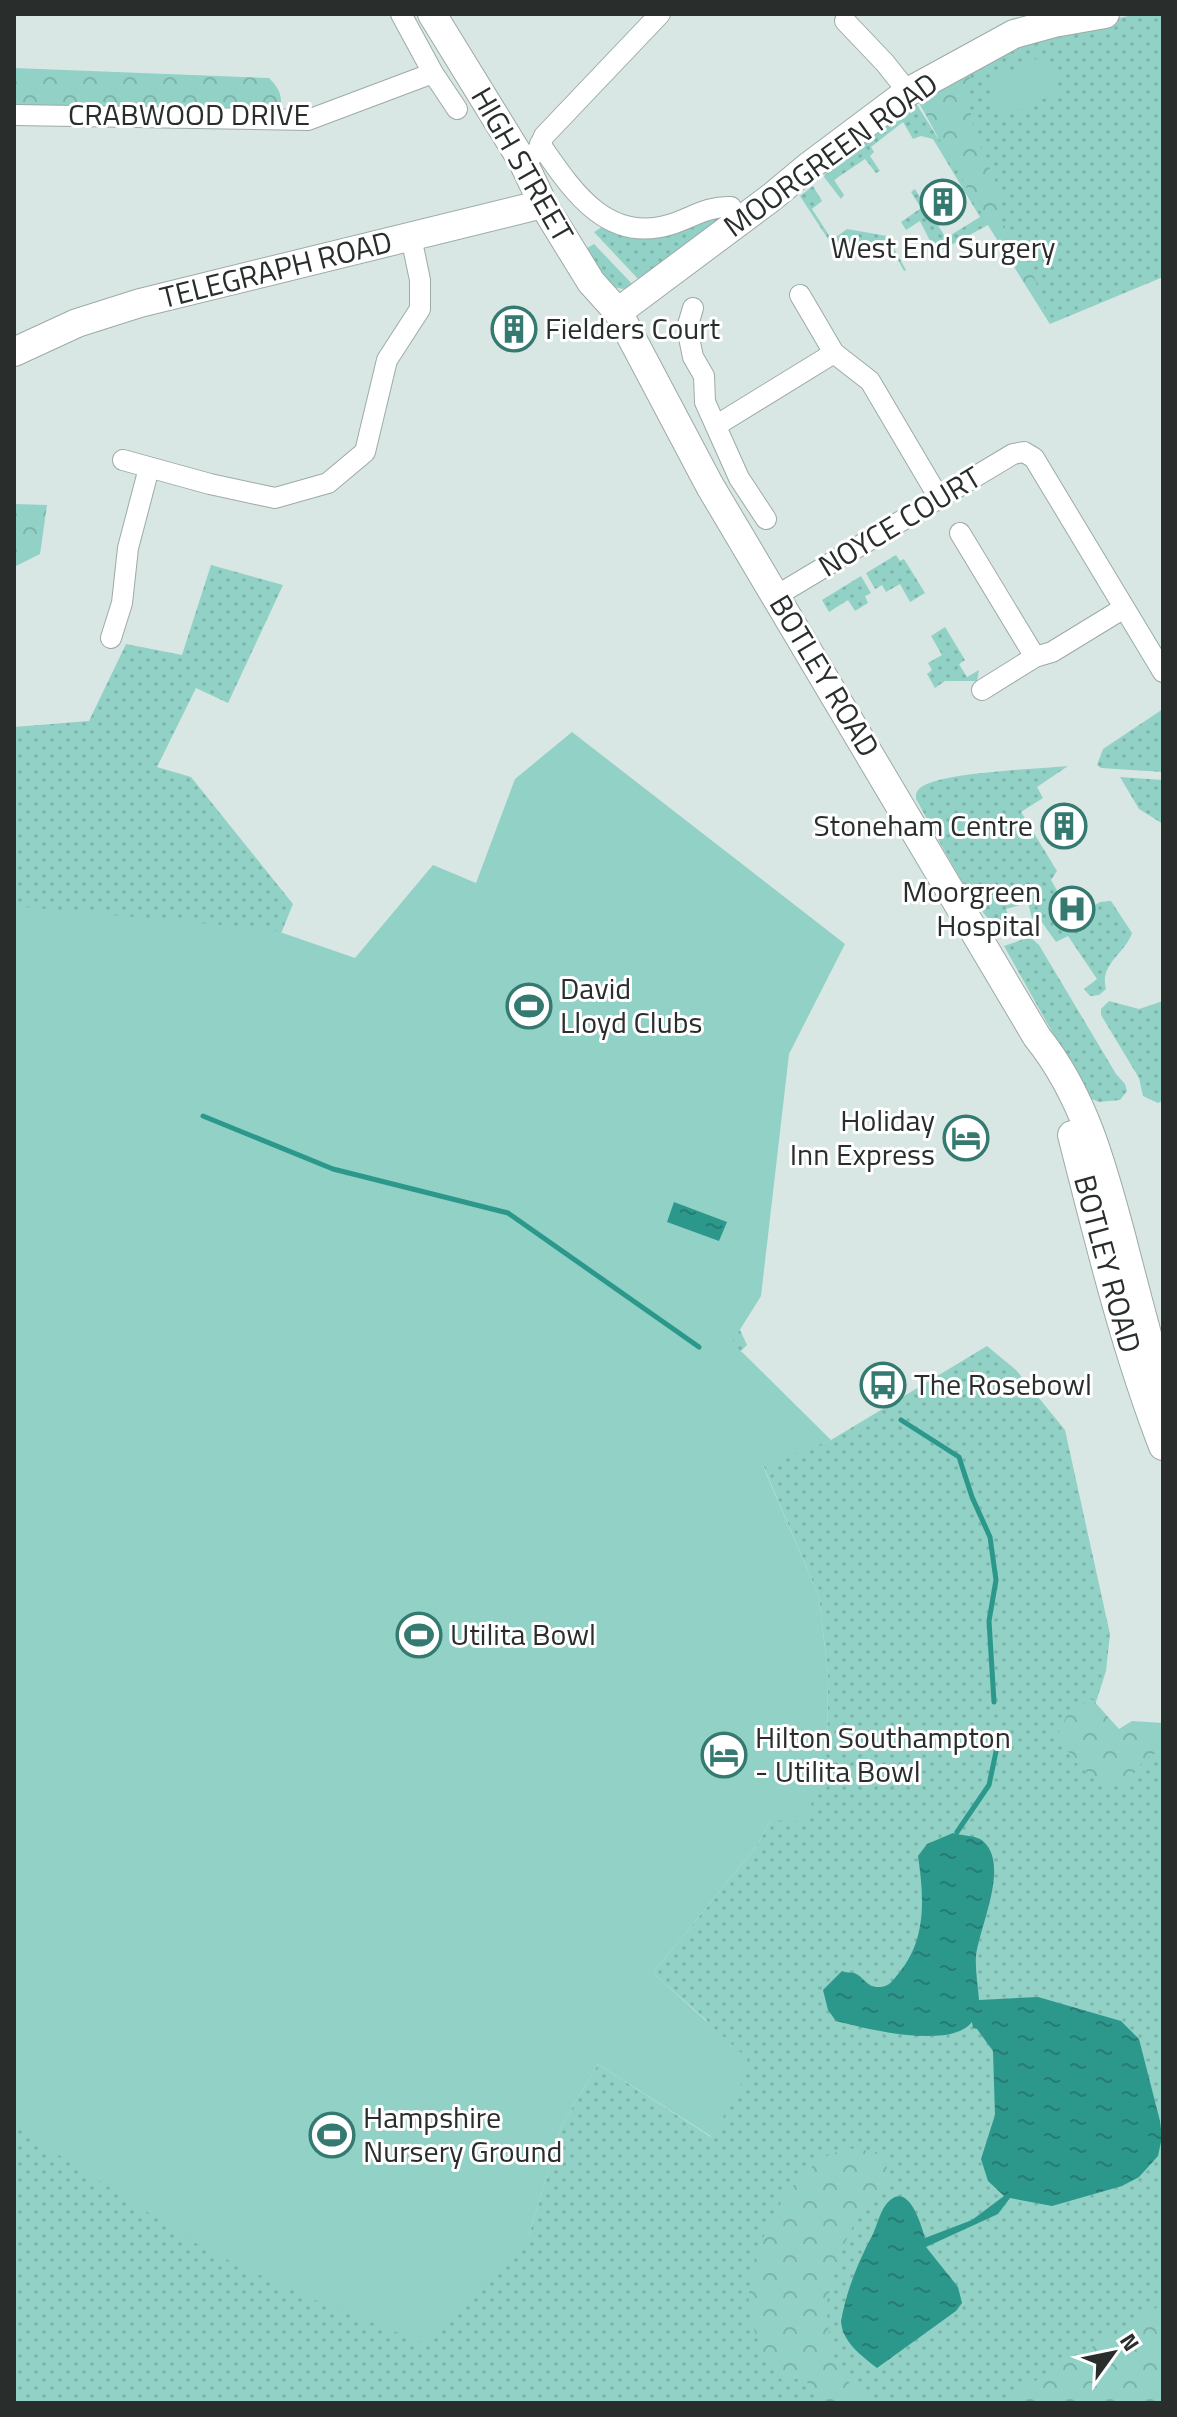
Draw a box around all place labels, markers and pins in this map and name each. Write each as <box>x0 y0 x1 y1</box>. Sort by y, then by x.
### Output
building icon: West End Surgery <box>919 178 967 226</box>
place label: West End Surgery <box>830 224 1056 270</box>
building icon: Fielders Court <box>490 305 538 353</box>
place label: Fielders Court <box>545 305 721 351</box>
place label: Stoneham Centre <box>814 802 1033 848</box>
building icon: Stoneham Centre <box>1040 802 1088 850</box>
place label: Moorgreen Hospital <box>902 868 1041 948</box>
hospital icon: Moorgreen Hospital <box>1048 885 1096 933</box>
place label: David Lloyd Clubs <box>560 965 702 1045</box>
sports icon: David Lloyd Clubs <box>505 982 553 1030</box>
place label: Holiday Inn Express <box>790 1097 935 1177</box>
hotel icon: Holiday Inn Express <box>942 1114 990 1162</box>
bus stop icon: The Rosebowl <box>859 1361 907 1409</box>
place label: The Rosebowl <box>914 1361 1092 1407</box>
sports icon: Utilita Bowl <box>395 1611 443 1659</box>
place label: Utilita Bowl <box>450 1611 596 1657</box>
place label: Hilton Southampton - Utilita Bowl <box>755 1714 1011 1794</box>
hotel icon: Hilton Southampton - Utilita Bowl <box>700 1731 748 1779</box>
place label: Hampshire Nursery Ground <box>363 2094 562 2174</box>
sports icon: Hampshire Nursery Ground <box>308 2111 356 2159</box>

